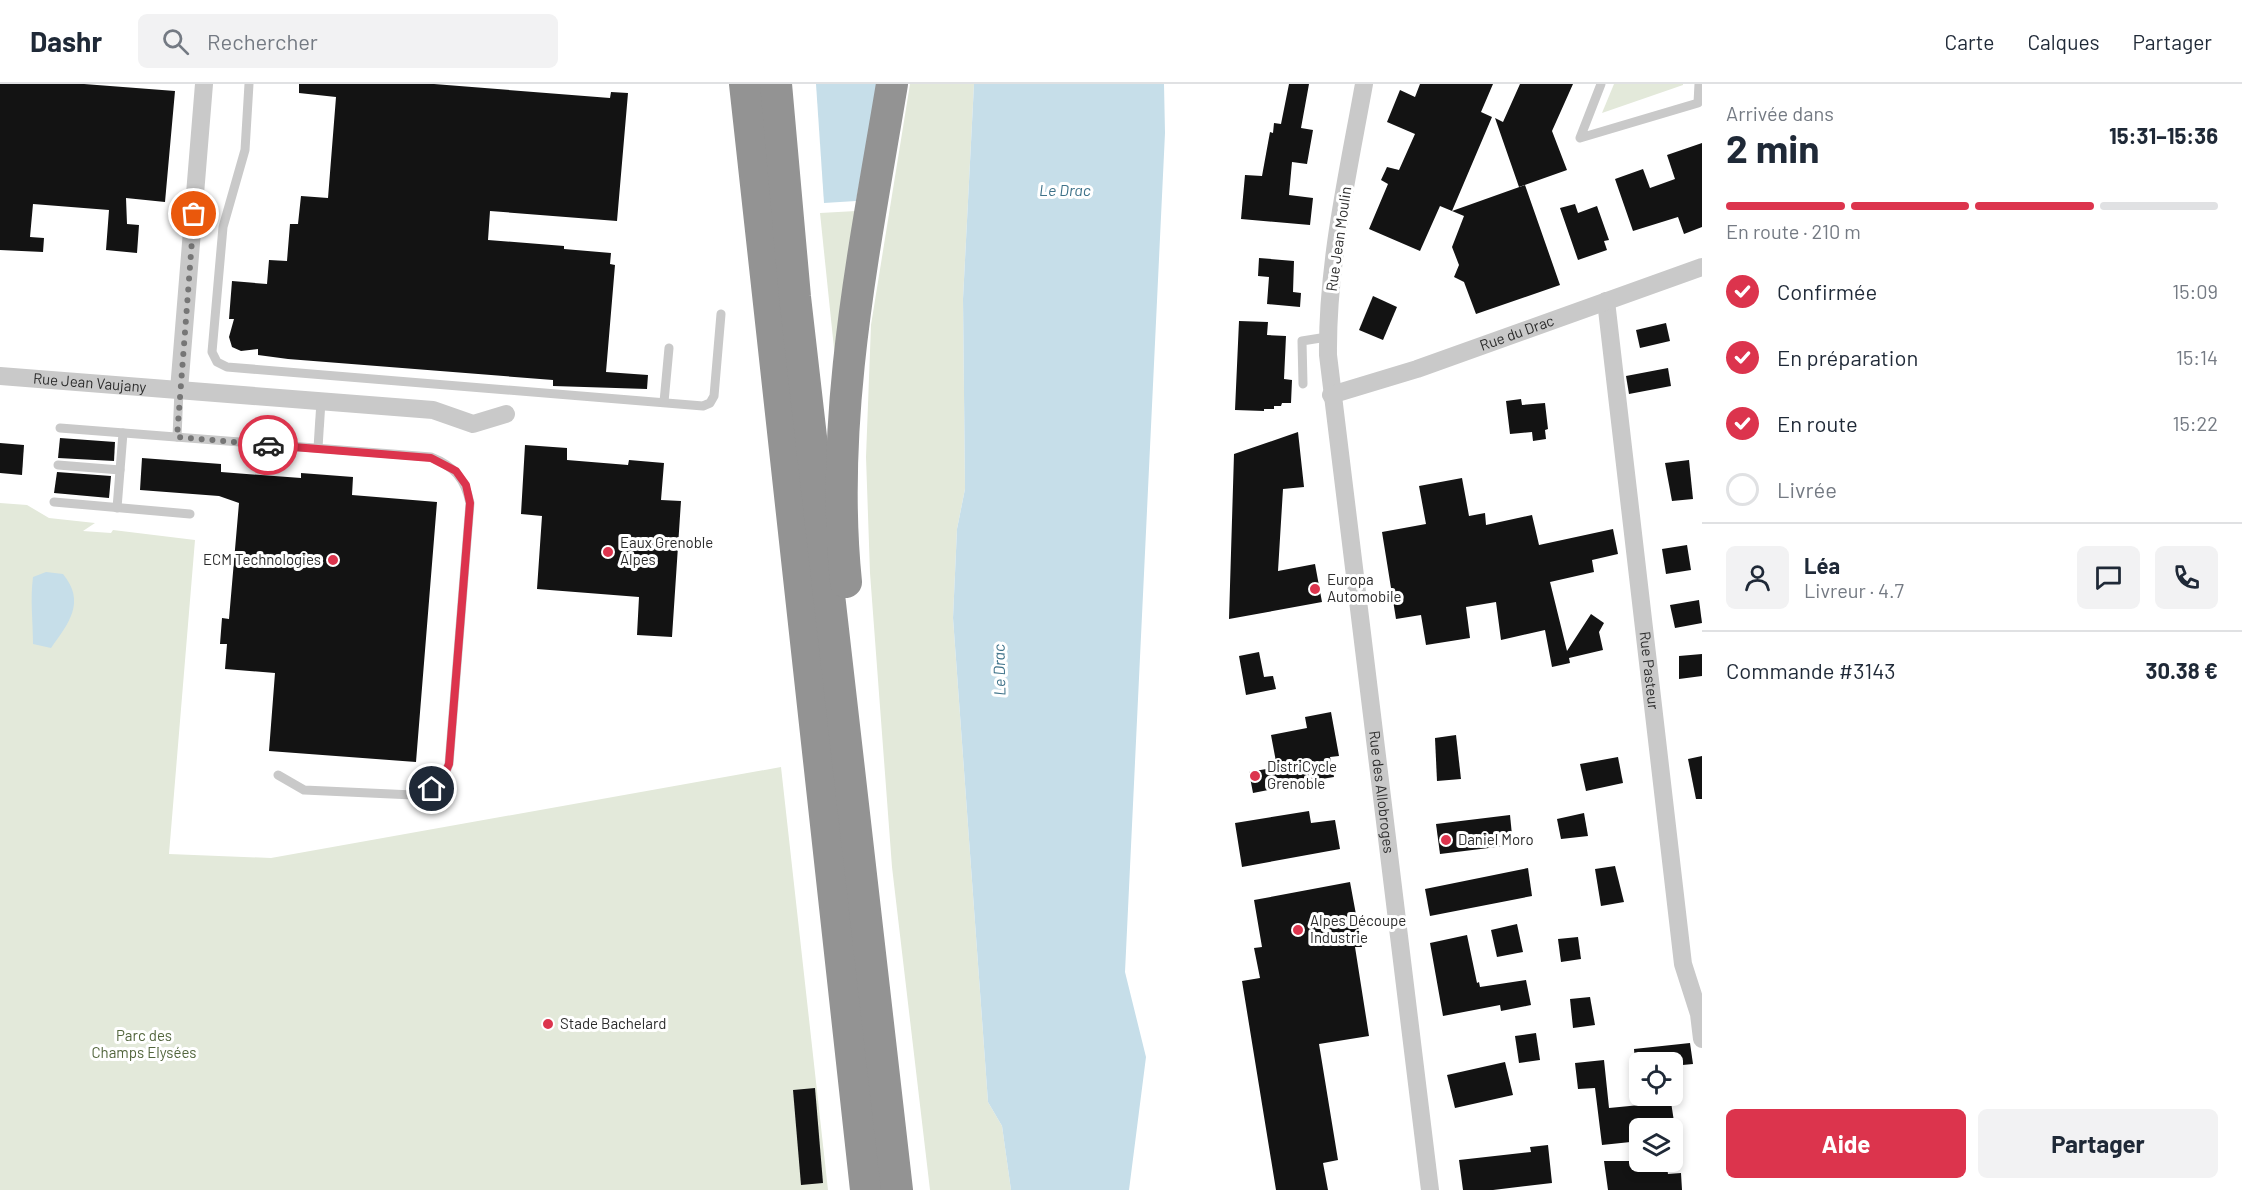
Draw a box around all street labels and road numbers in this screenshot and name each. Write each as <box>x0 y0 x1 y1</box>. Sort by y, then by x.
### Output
street label: Rue Jean Moulin <box>1322 185 1354 293</box>
street label: Rue du Drac <box>1477 311 1556 354</box>
street label: Rue Jean Vaujany <box>32 369 147 395</box>
street label: Rue Pasteur <box>1636 630 1663 711</box>
street label: Rue des Allobroges <box>1366 729 1399 854</box>

